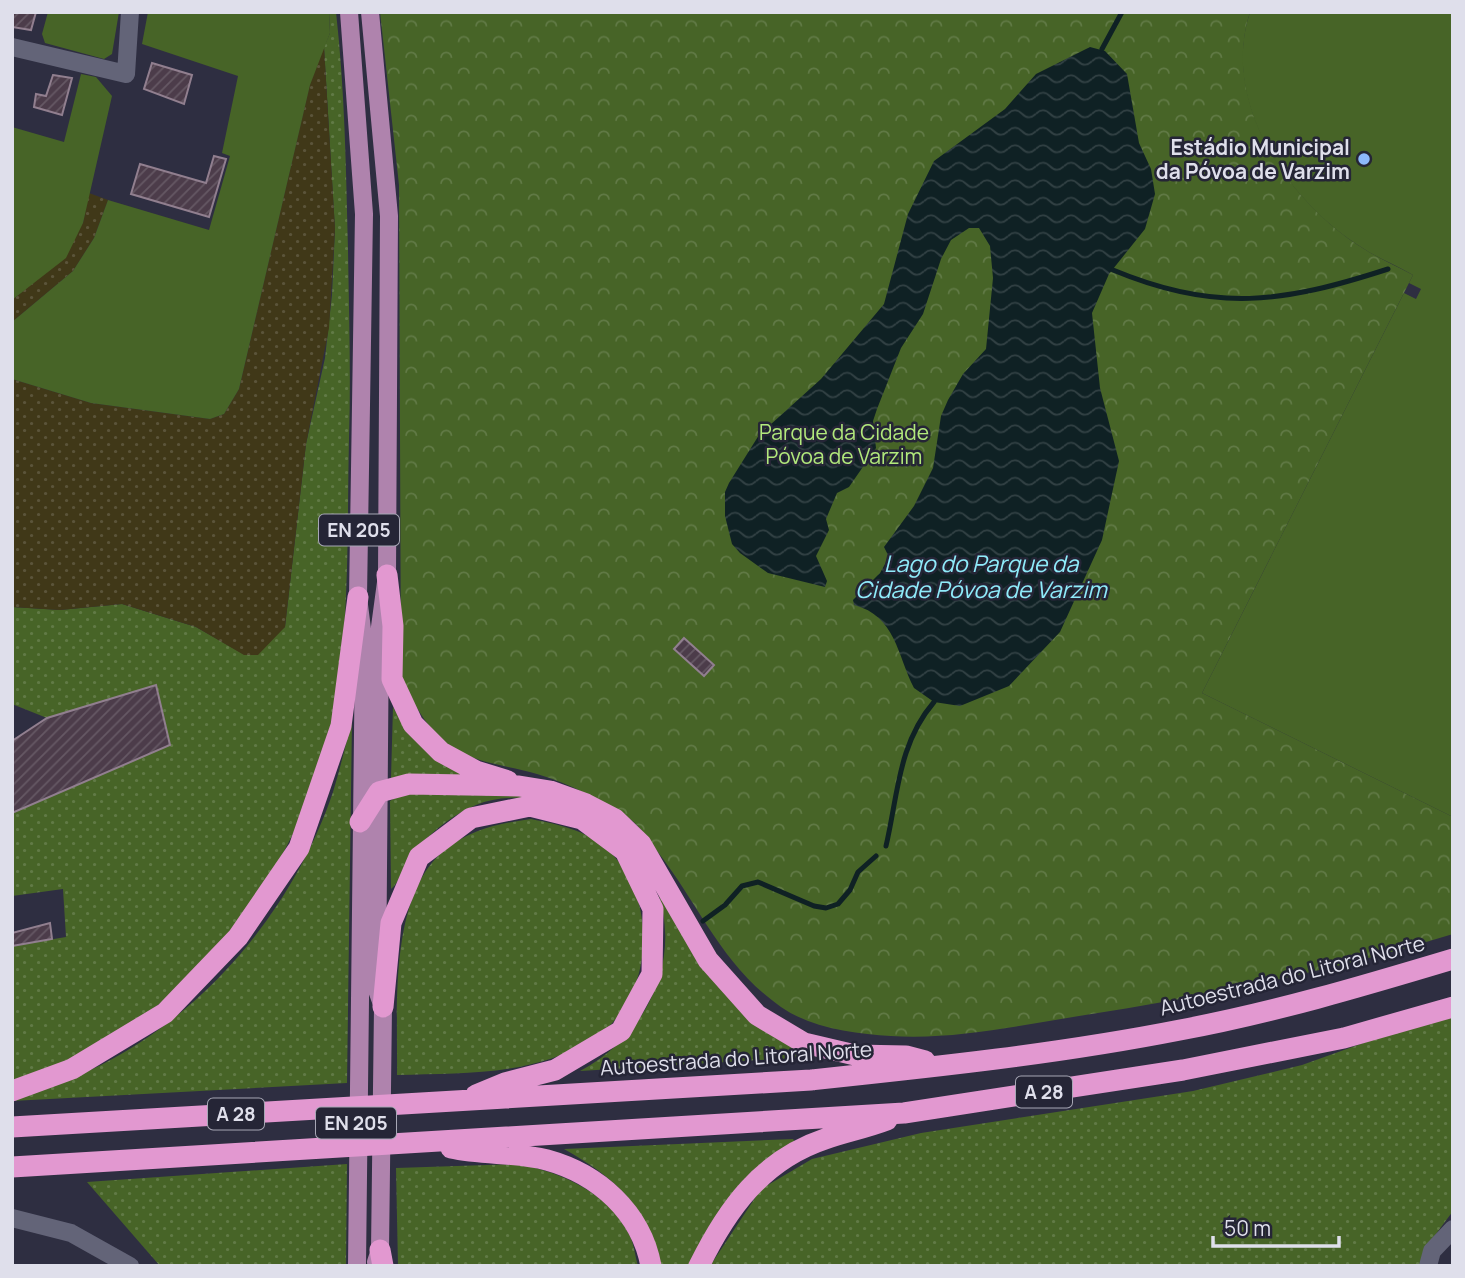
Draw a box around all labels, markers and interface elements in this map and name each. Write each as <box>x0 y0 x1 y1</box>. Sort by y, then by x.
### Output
place label: Estádio Municipal da Póvoa de Varzim <box>1156 133 1350 185</box>
marker: Estádio Municipal da Póvoa de Varzim <box>1356 151 1372 167</box>
park label: Parque da Cidade Póvoa de Varzim <box>759 418 929 470</box>
road number: EN 205 <box>319 514 399 545</box>
water label: Lago do Parque da Cidade Póvoa de Varzim <box>855 547 1108 605</box>
street label: Autoestrada do Litoral Norte <box>1156 928 1428 1022</box>
street label: Autoestrada do Litoral Norte <box>599 1035 873 1081</box>
road number: A 28 <box>1016 1076 1072 1108</box>
road number: A 28 <box>208 1098 264 1130</box>
road number: EN 205 <box>316 1107 396 1138</box>
scale bar <box>1213 1204 1339 1248</box>
text: 50 m <box>1224 1214 1271 1242</box>

